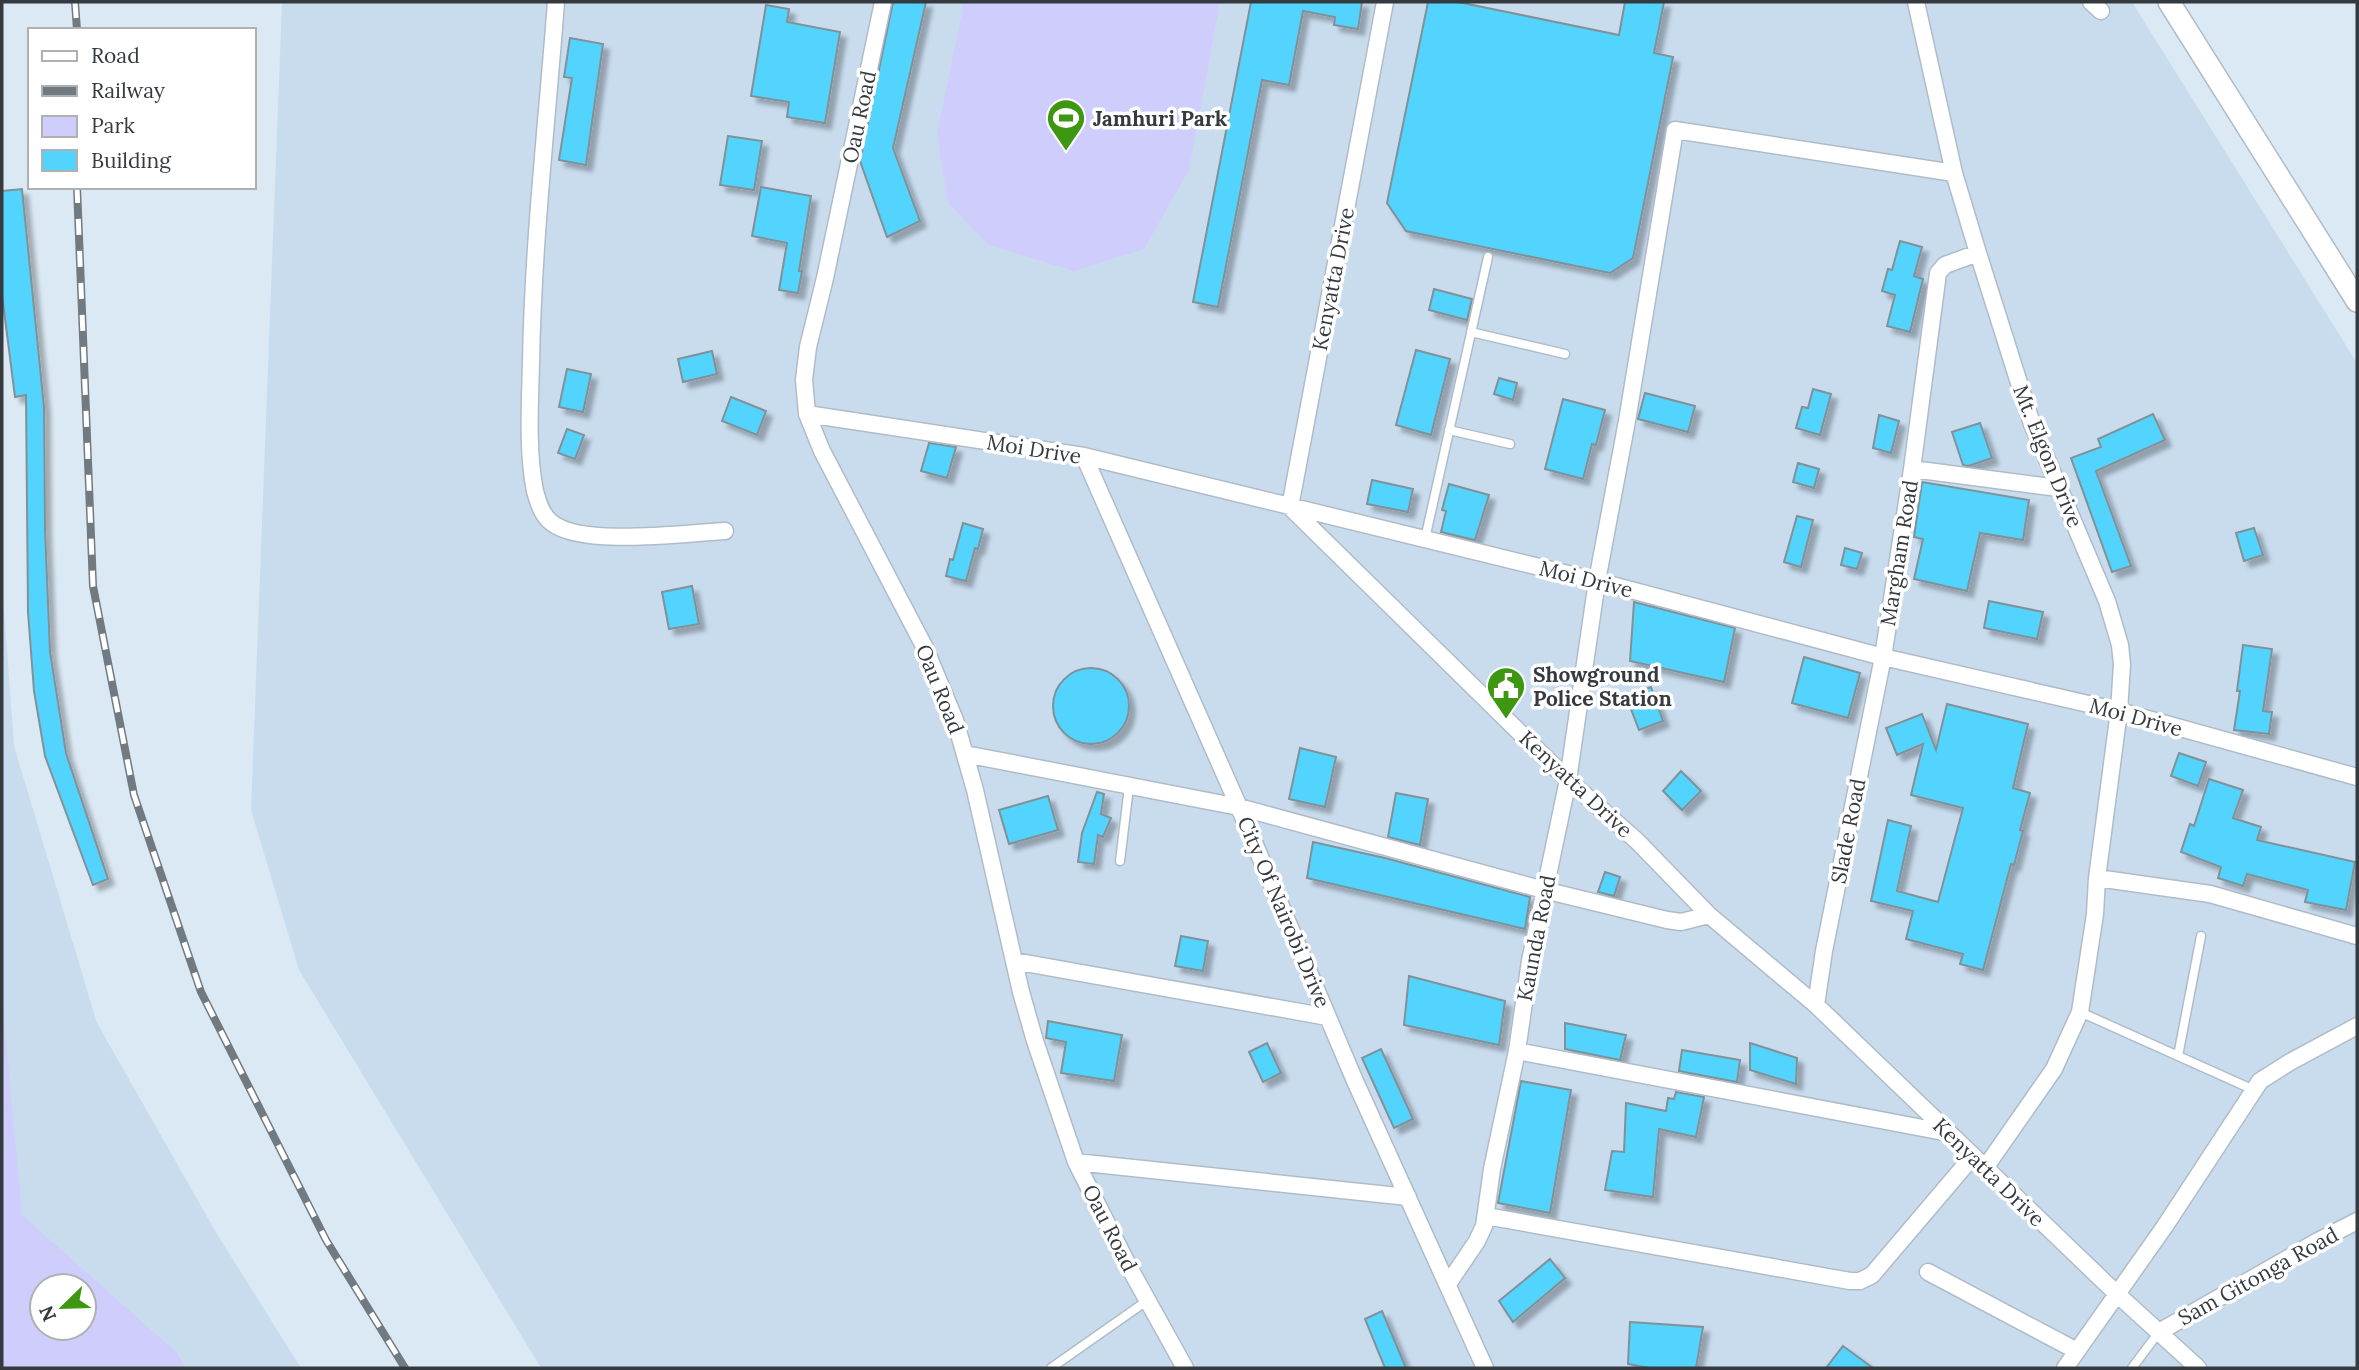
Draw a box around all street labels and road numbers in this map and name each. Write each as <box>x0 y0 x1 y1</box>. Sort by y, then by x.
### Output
street label: Oau Road <box>836 68 882 166</box>
street label: Kenyatta Drive <box>1306 205 1360 353</box>
street label: Mt. Elgon Drive <box>2007 381 2089 531</box>
street label: Moi Drive <box>985 428 1083 470</box>
street label: Margham Road <box>1874 478 1924 628</box>
street label: Moi Drive <box>1536 554 1636 604</box>
street label: Oau Road <box>910 640 970 738</box>
street label: Moi Drive <box>2086 692 2186 742</box>
street label: Kenyatta Drive <box>1514 725 1638 843</box>
street label: Slade Road <box>1825 776 1871 886</box>
street label: City Of Nairobi Drive <box>1232 812 1336 1012</box>
street label: Kaunda Road <box>1511 873 1561 1003</box>
street label: Kenyatta Drive <box>1927 1112 2051 1232</box>
street label: Oau Road <box>1077 1180 1143 1276</box>
street label: Sam Gitonga Road <box>2173 1221 2343 1331</box>

